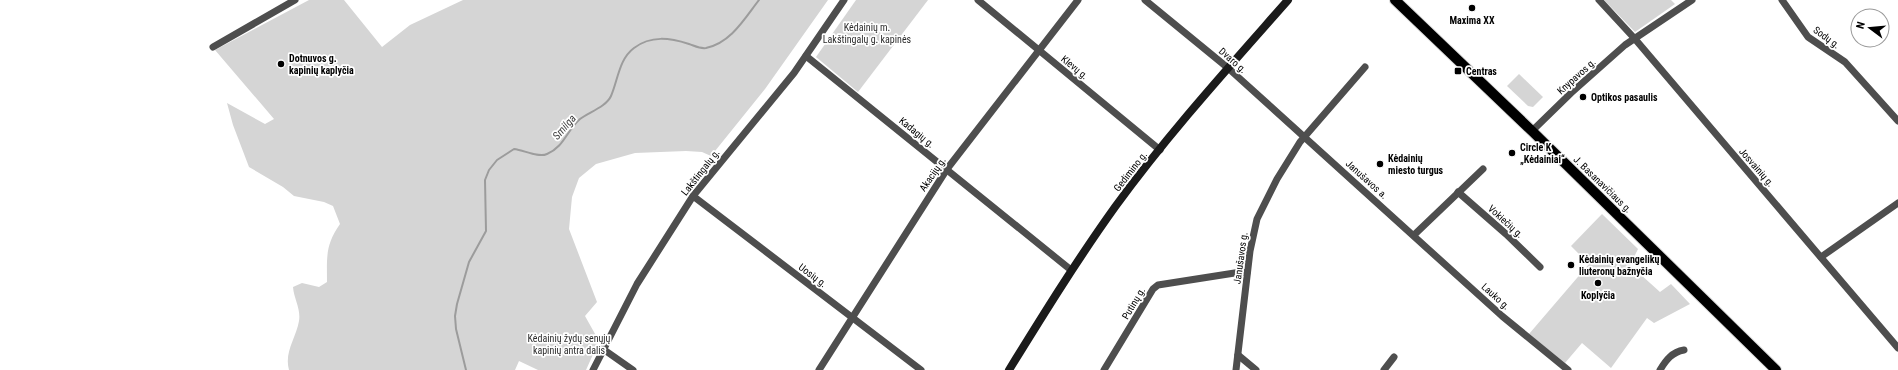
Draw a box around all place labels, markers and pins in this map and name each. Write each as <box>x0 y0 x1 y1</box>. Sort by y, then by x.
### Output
marker: Maxima XX <box>1467 3 1477 13</box>
place label: Maxima XX <box>1450 15 1495 26</box>
place label: Dotnuvos g. kapinių kaplyčia <box>289 53 354 76</box>
marker: Dotnuvos g. kapinių kaplyčia <box>276 59 286 69</box>
marker: Centras <box>1453 66 1463 76</box>
place label: Centras <box>1466 66 1497 77</box>
marker: Optikos pasaulis <box>1578 92 1588 102</box>
place label: Optikos pasaulis <box>1591 92 1658 103</box>
place label: Circle K „Kėdainiai“ <box>1520 142 1565 166</box>
marker: Circle K „Kėdainiai“ <box>1507 148 1517 158</box>
place label: Kėdainių miesto turgus <box>1388 153 1444 176</box>
marker: Kėdainių miesto turgus <box>1375 159 1385 169</box>
place label: Kėdainių evangelikų liuteronų bažnyčia <box>1579 254 1659 277</box>
marker: Kėdainių evangelikų liuteronų bažnyčia <box>1566 260 1576 270</box>
marker: Koplyčia <box>1593 278 1603 288</box>
place label: Koplyčia <box>1581 290 1615 301</box>

